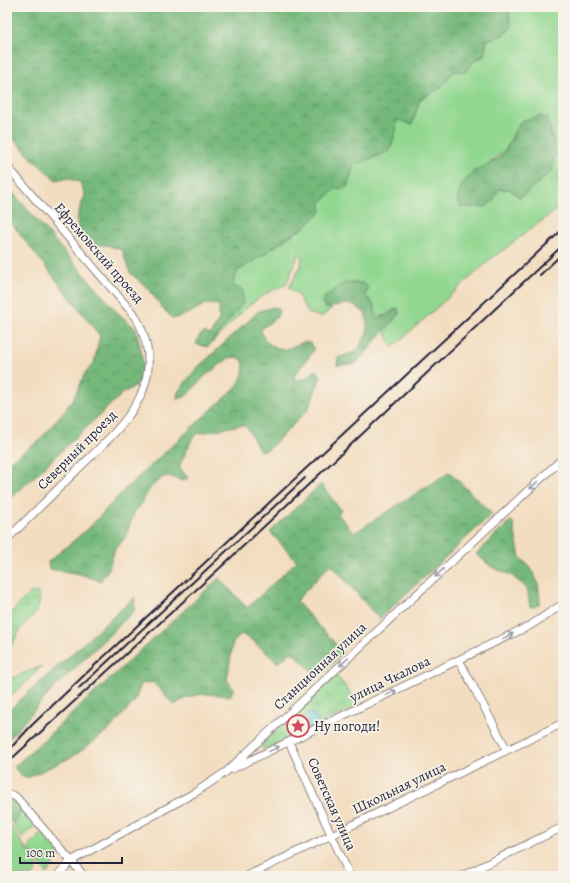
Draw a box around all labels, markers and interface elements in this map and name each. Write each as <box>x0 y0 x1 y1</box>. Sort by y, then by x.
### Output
street label: Ефремовский проезд <box>50 199 148 307</box>
street label: Северный проезд <box>33 406 121 494</box>
one-way arrow <box>530 480 540 489</box>
one-way arrow <box>434 569 444 578</box>
street label: Станционная улица <box>269 618 371 714</box>
one-way arrow <box>501 632 513 639</box>
street label: улица Чкалова <box>346 651 434 707</box>
one-way arrow <box>339 657 349 667</box>
one-way arrow <box>385 689 397 696</box>
place icon: Ну погоди! <box>285 713 311 739</box>
place label: Ну погоди! <box>314 717 380 736</box>
one-way arrow <box>268 745 280 752</box>
street label: Советская улица <box>303 755 361 854</box>
street label: Школьная улица <box>349 757 449 819</box>
scale bar <box>20 839 122 865</box>
text: 100 m <box>26 845 55 861</box>

